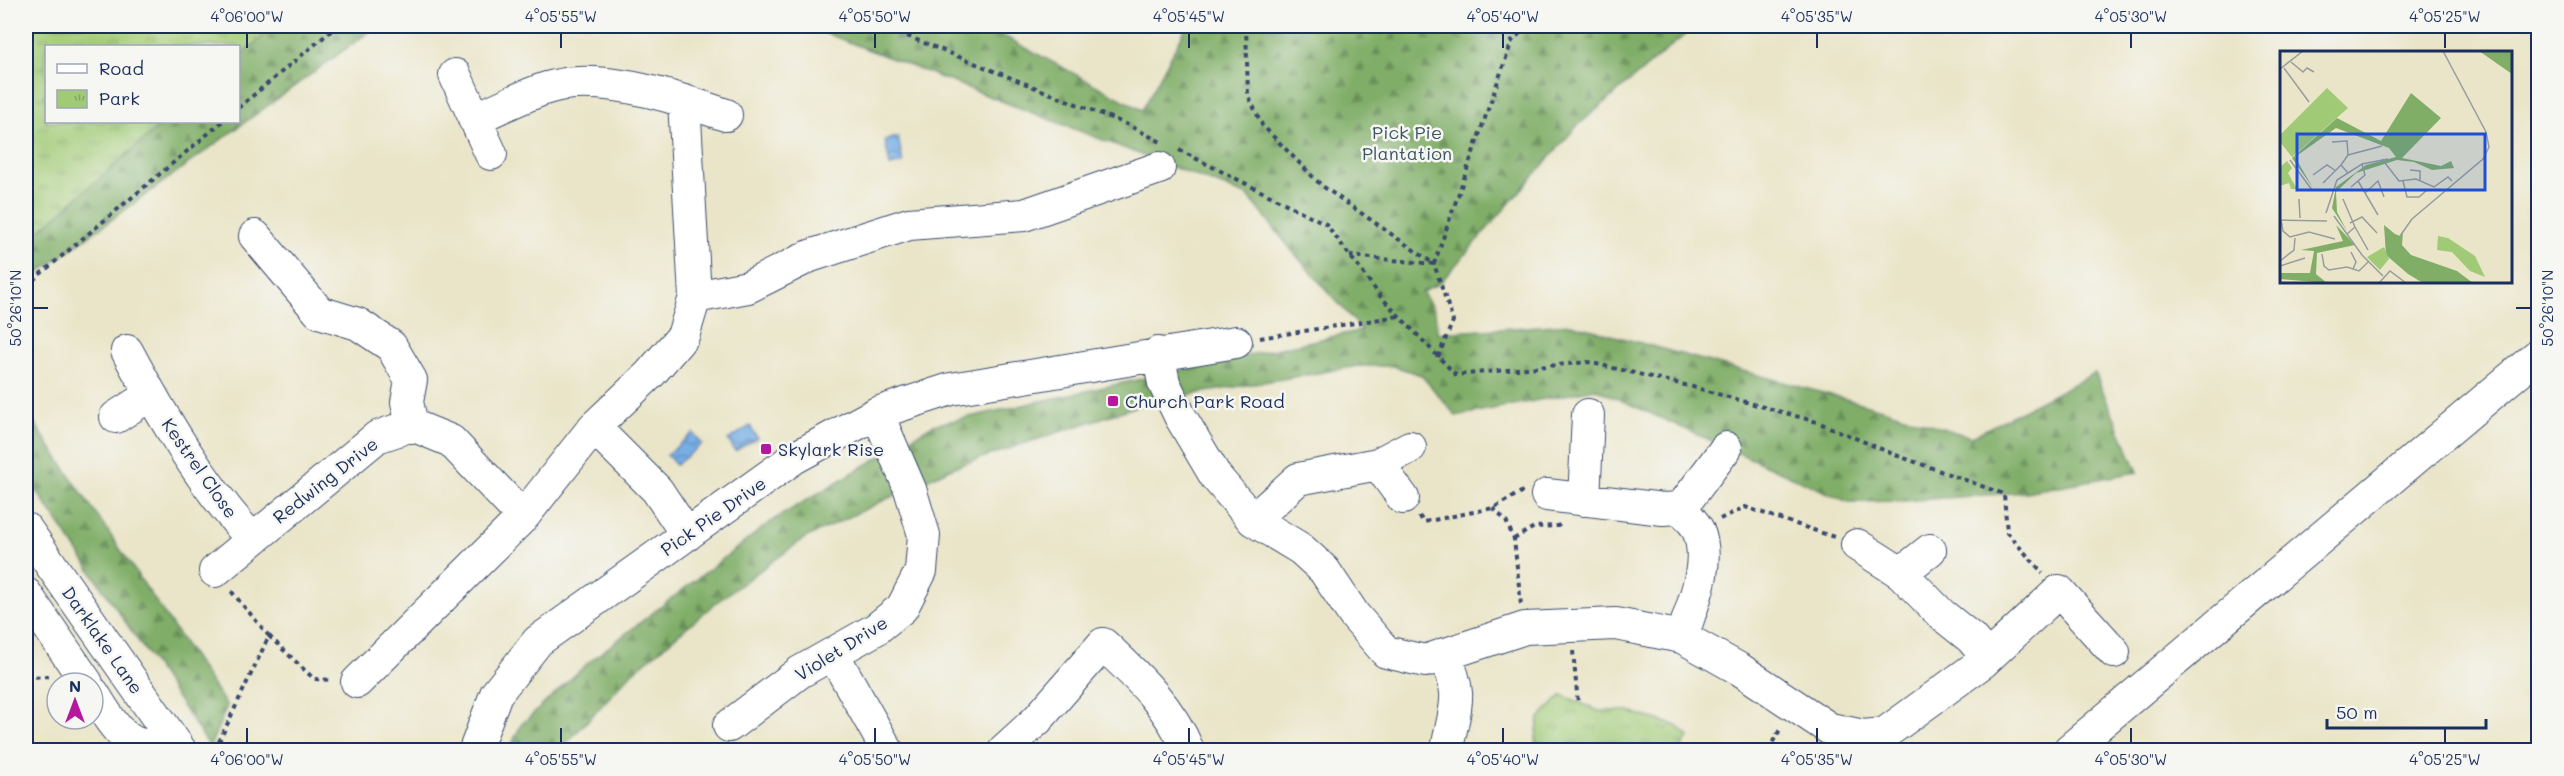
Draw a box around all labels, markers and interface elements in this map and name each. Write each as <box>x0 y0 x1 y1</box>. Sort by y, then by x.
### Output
text: 4°06'00"W <box>210 6 284 26</box>
text: 4°05'55"W <box>525 6 597 26</box>
text: 4°05'50"W <box>839 6 911 26</box>
text: 4°05'45"W <box>1153 6 1225 26</box>
text: 4°05'40"W <box>1467 6 1539 26</box>
text: 4°05'35"W <box>1781 6 1853 26</box>
text: 4°05'30"W <box>2095 6 2167 26</box>
text: 4°05'25"W <box>2409 6 2481 26</box>
legend <box>45 45 240 123</box>
inset map <box>2280 51 2513 284</box>
text: Road <box>99 56 144 80</box>
text: Park <box>99 86 140 110</box>
park label: Pick Pie Plantation <box>1362 120 1452 165</box>
text: 50°26'10"N <box>5 270 25 346</box>
text: 50°26'10"N <box>2537 270 2557 346</box>
place label: Church Park Road <box>1125 389 1285 413</box>
marker: Church Park Road <box>1106 394 1120 408</box>
street label: Kestrel Close <box>157 413 243 523</box>
street label: Redwing Drive <box>267 431 383 529</box>
place label: Skylark Rise <box>778 437 884 461</box>
marker: Skylark Rise <box>759 442 773 456</box>
street label: Pick Pie Drive <box>656 471 770 561</box>
street label: Darklake Lane <box>57 581 149 699</box>
street label: Violet Drive <box>790 610 892 686</box>
north arrow <box>45 671 105 731</box>
text: N <box>69 675 81 696</box>
scale bar <box>2327 692 2486 730</box>
text: 50 m <box>2336 700 2378 724</box>
text: 4°06'00"W <box>210 749 284 769</box>
text: 4°05'55"W <box>525 749 597 769</box>
text: 4°05'50"W <box>839 749 911 769</box>
text: 4°05'45"W <box>1153 749 1225 769</box>
text: 4°05'40"W <box>1467 749 1539 769</box>
text: 4°05'35"W <box>1781 749 1853 769</box>
text: 4°05'30"W <box>2095 749 2167 769</box>
text: 4°05'25"W <box>2409 749 2481 769</box>

